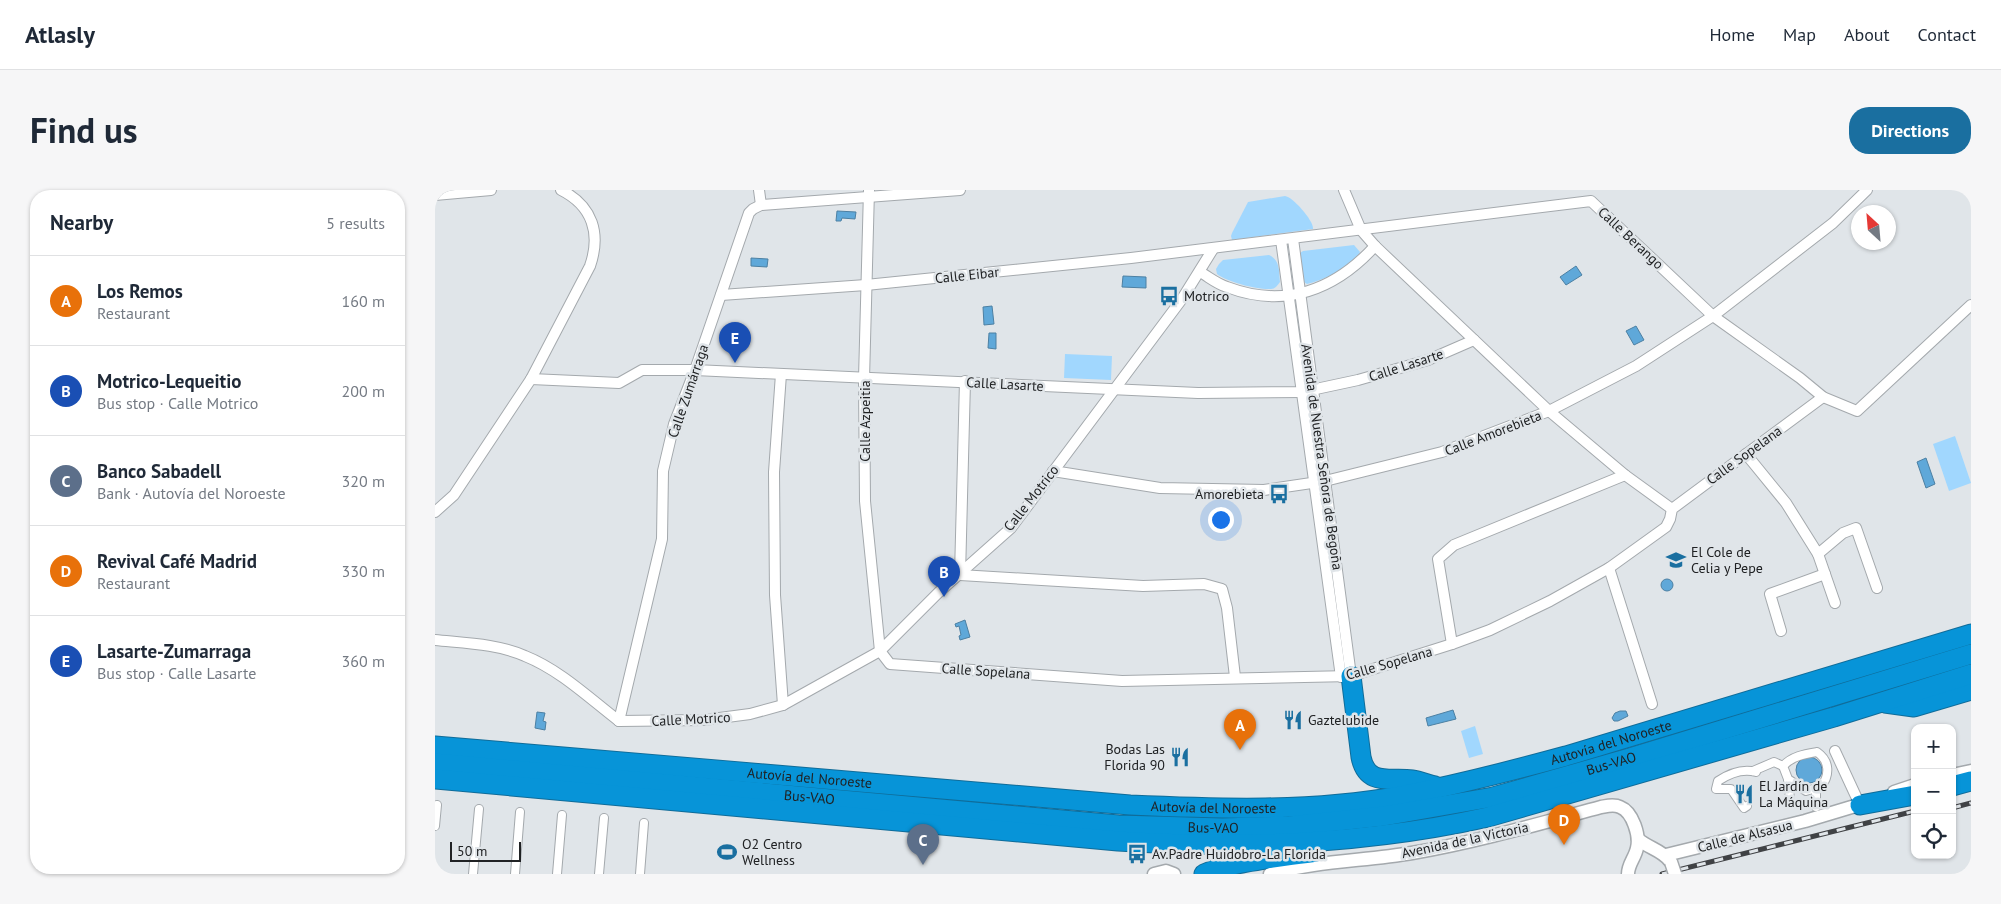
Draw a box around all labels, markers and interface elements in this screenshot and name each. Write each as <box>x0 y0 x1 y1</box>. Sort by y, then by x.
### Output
text: Atlasly <box>25 19 95 50</box>
text: Home <box>1709 23 1755 46</box>
text: Map <box>1783 23 1816 46</box>
text: About <box>1844 23 1890 46</box>
text: Contact <box>1918 23 1976 46</box>
text: Find us <box>30 107 138 153</box>
button: Directions <box>1849 107 1971 154</box>
street label: Calle Berango <box>1594 203 1668 273</box>
north arrow <box>1851 205 1896 250</box>
text: Nearby <box>50 209 113 236</box>
text: 5 results <box>326 213 385 233</box>
street label: Calle Eibar <box>934 263 1000 287</box>
text: Los Remos <box>97 279 183 303</box>
bus stop icon: Motrico <box>1158 285 1180 307</box>
place label: Motrico <box>1184 287 1229 305</box>
text: A <box>61 291 71 311</box>
text: 160 m <box>342 291 385 311</box>
text: Restaurant <box>97 303 170 323</box>
pin: E <box>719 322 751 363</box>
street label: Calle Zumárraga <box>664 342 712 440</box>
street label: Avenida de Nuestra Señora de Begoña <box>1297 343 1347 571</box>
street label: Calle Lasarte <box>1366 344 1446 386</box>
text: Motrico-Lequeitio <box>97 369 242 393</box>
street label: Calle Lasarte <box>966 373 1044 395</box>
street label: Calle Azpeitia <box>856 380 874 462</box>
text: B <box>61 381 71 401</box>
text: 200 m <box>342 381 385 401</box>
text: Bus stop · Calle Motrico <box>97 393 258 413</box>
street label: Calle Amorebieta <box>1442 406 1544 460</box>
street label: Calle Sopelana <box>1703 422 1785 488</box>
text: Banco Sabadell <box>97 459 221 483</box>
street label: Calle Motrico <box>1000 461 1062 535</box>
text: C <box>62 471 70 491</box>
text: 320 m <box>342 471 385 491</box>
text: Bank · Autovía del Noroeste <box>97 483 286 503</box>
bus stop icon: Amorebieta <box>1268 483 1290 505</box>
place label: Amorebieta <box>1195 485 1264 503</box>
your location <box>1208 507 1234 533</box>
place label: El Cole de Celia y Pepe <box>1691 543 1763 577</box>
text: Revival Café Madrid <box>97 549 257 573</box>
school or university icon: El Cole de Celia y Pepe <box>1665 549 1687 571</box>
pin: B <box>928 556 960 597</box>
text: D <box>61 561 71 581</box>
text: 330 m <box>342 561 385 581</box>
text: Restaurant <box>97 573 170 593</box>
text: Lasarte-Zumarraga <box>97 639 251 663</box>
street label: Calle Sopelana <box>1344 642 1434 684</box>
text: E <box>62 651 70 671</box>
text: 360 m <box>342 651 385 671</box>
street label: Calle Sopelana <box>941 659 1031 683</box>
text: Bus stop · Calle Lasarte <box>97 663 256 683</box>
street label: Calle Motrico <box>651 708 731 730</box>
pin: A <box>1224 709 1256 750</box>
restaurant icon: Gaztelubide <box>1282 709 1304 731</box>
place label: Gaztelubide <box>1308 711 1379 729</box>
street label: Autovía del Noroeste <box>1548 716 1674 769</box>
map controls <box>1911 724 1956 859</box>
button: + <box>1911 724 1956 769</box>
place label: Bodas Las Florida 90 <box>1104 740 1165 774</box>
restaurant icon: Bodas Las Florida 90 <box>1169 746 1191 768</box>
street label: Bus-VAO <box>1584 748 1638 779</box>
street label: Autovía del Noroeste <box>746 764 873 792</box>
button: − <box>1911 769 1956 814</box>
place label: El Jardín de La Máquina <box>1759 777 1828 811</box>
restaurant icon: El Jardín de La Máquina <box>1733 783 1755 805</box>
street label: Bus-VAO <box>783 786 836 808</box>
street label: Autovía del Noroeste <box>1150 797 1276 817</box>
pin: D <box>1548 804 1580 845</box>
button: locate <box>1911 814 1956 859</box>
street label: Calle de Alsasua <box>1696 816 1794 856</box>
street label: Bus-VAO <box>1187 818 1239 837</box>
street label: Avenida de la Victoria <box>1400 818 1530 862</box>
pin: C <box>907 824 939 865</box>
place label: O2 Centro Wellness <box>742 835 802 869</box>
scale bar <box>450 839 521 862</box>
sports icon: O2 Centro Wellness <box>716 841 738 863</box>
text: 50 m <box>457 842 487 860</box>
bus stop icon: Av.Padre Huidobro-La Florida <box>1126 843 1148 865</box>
place label: Av.Padre Huidobro-La Florida <box>1152 845 1326 863</box>

